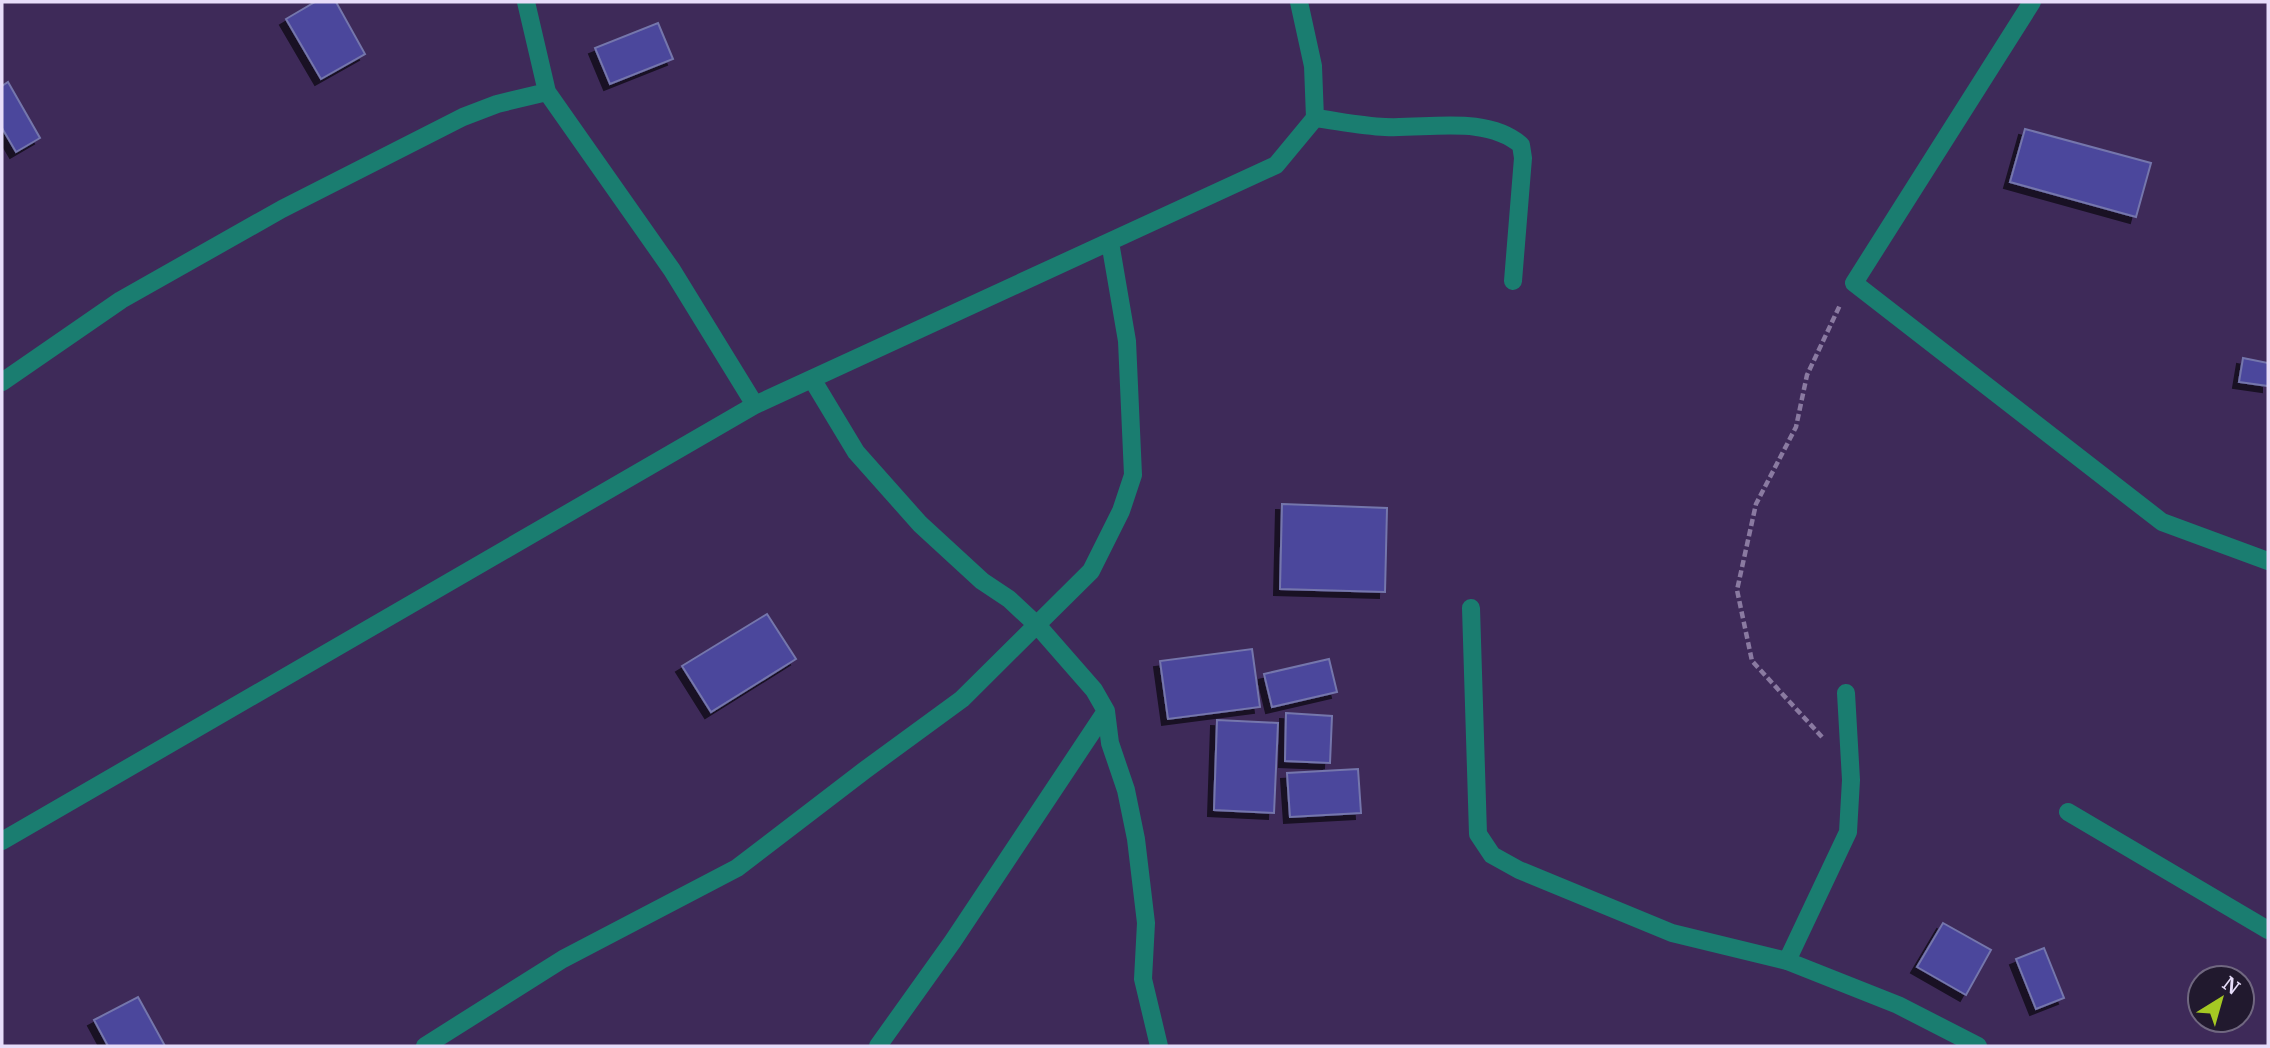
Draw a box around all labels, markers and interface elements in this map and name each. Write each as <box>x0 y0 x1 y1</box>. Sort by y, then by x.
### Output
north arrow <box>2186 964 2256 1034</box>
text: N <box>2218 971 2244 1000</box>

